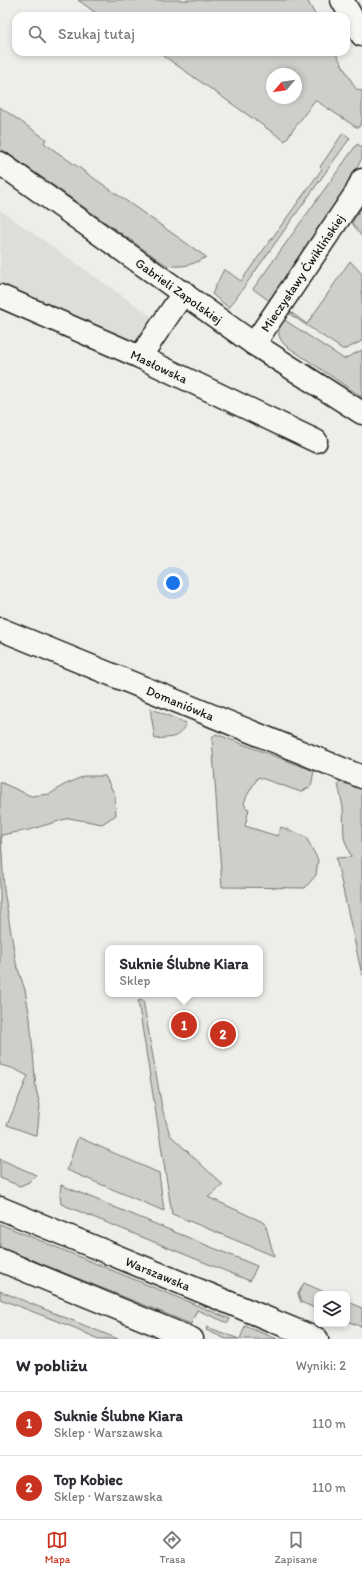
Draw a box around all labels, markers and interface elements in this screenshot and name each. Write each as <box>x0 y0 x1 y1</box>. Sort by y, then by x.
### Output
search box <box>12 12 350 56</box>
icon: search <box>26 23 48 45</box>
text: Szukaj tutaj <box>58 25 135 43</box>
north arrow <box>266 68 302 104</box>
street label: Mieczysławy Ćwiklińskiej <box>257 211 347 334</box>
street label: Gabrieli Zapolskiej <box>133 255 226 327</box>
street label: Masłowska <box>128 346 190 386</box>
your location <box>163 573 183 593</box>
street label: Domaniówka <box>144 682 217 723</box>
popup <box>105 945 263 997</box>
text: Suknie Ślubne Kiara <box>120 955 248 973</box>
text: Sklep <box>120 973 150 988</box>
pin: 1 <box>171 1010 197 1040</box>
pin: 2 <box>210 1019 236 1049</box>
street label: Warszawska <box>123 1253 193 1294</box>
map controls <box>314 1291 350 1327</box>
button: layers <box>314 1291 350 1327</box>
text: W pobliżu <box>16 1355 87 1375</box>
text: Wyniki: 2 <box>296 1358 346 1373</box>
text: Suknie Ślubne Kiara <box>54 1407 183 1425</box>
text: 1 <box>26 1416 32 1431</box>
text: 110 m <box>312 1416 346 1431</box>
text: Sklep · Warszawska <box>54 1425 163 1440</box>
text: Top Kobiec <box>54 1471 123 1489</box>
text: 2 <box>26 1480 32 1495</box>
text: 110 m <box>312 1480 346 1495</box>
text: Sklep · Warszawska <box>54 1489 163 1504</box>
tab: Mapa <box>45 1529 70 1566</box>
tab: Trasa <box>160 1529 185 1566</box>
tab: Zapisane <box>275 1529 317 1566</box>

